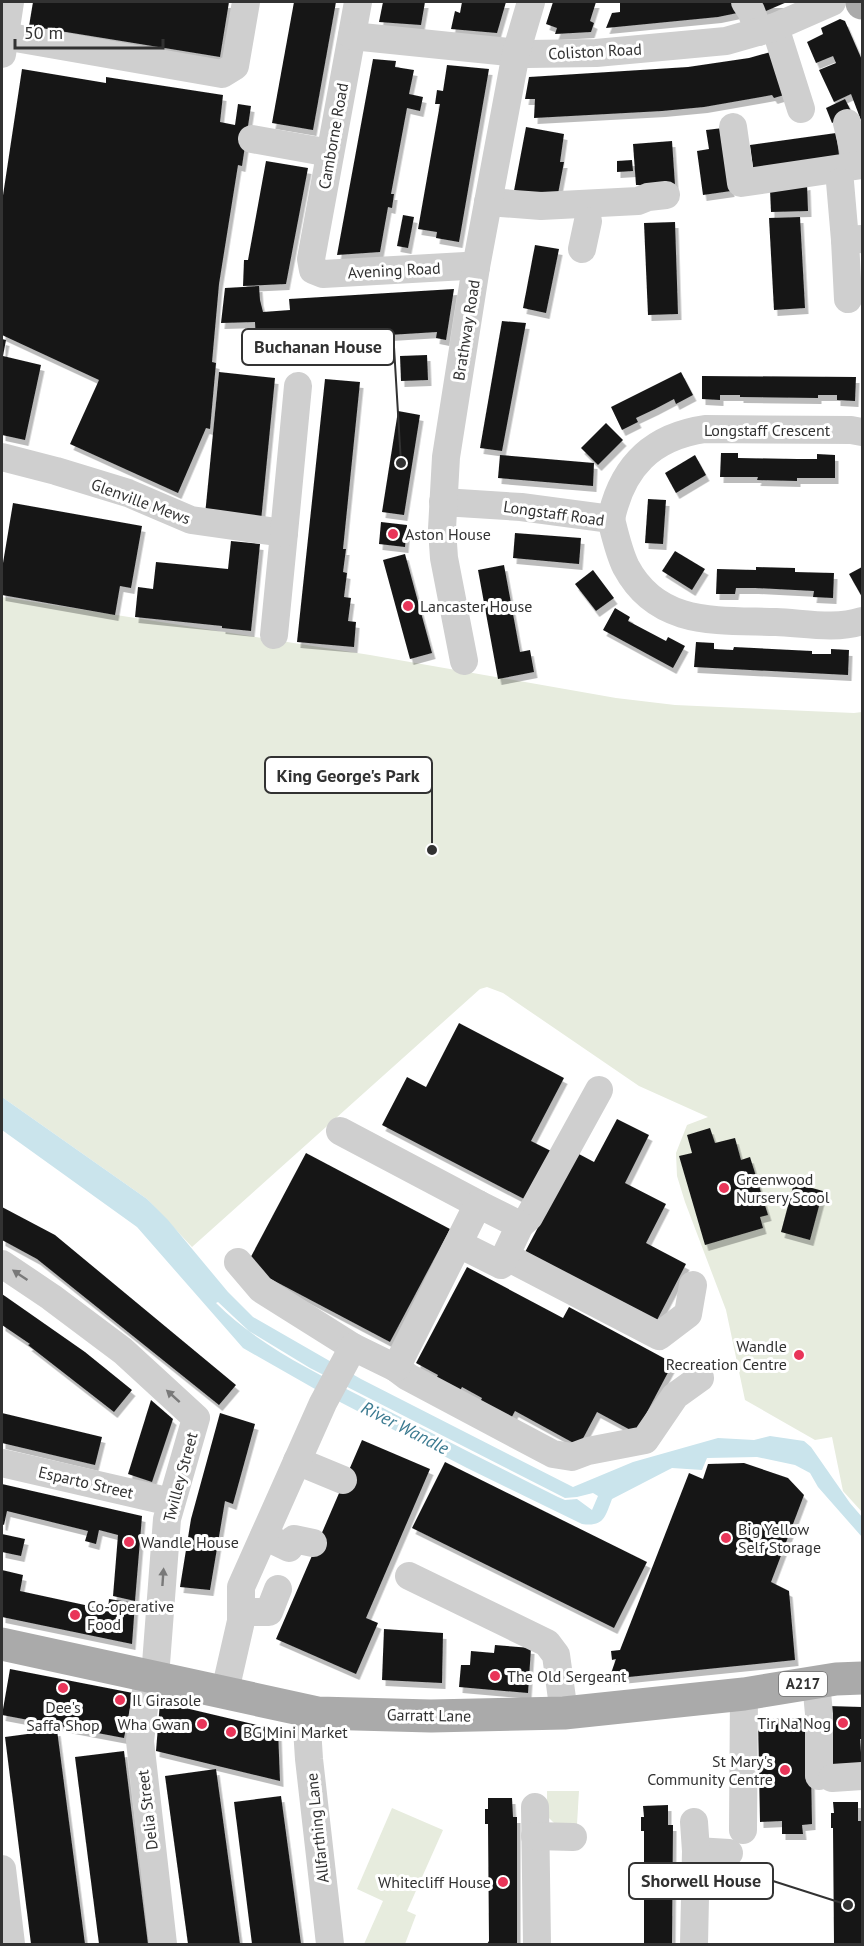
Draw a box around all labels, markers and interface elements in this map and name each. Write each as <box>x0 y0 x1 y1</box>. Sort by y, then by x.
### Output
scale bar <box>15 12 164 50</box>
text: 50 m <box>24 21 63 44</box>
street label: Coliston Road <box>548 39 642 63</box>
street label: Camborne Road <box>314 81 352 191</box>
street label: Avening Road <box>347 258 441 282</box>
street label: Brathway Road <box>448 278 484 382</box>
callout: Buchanan House <box>242 329 394 365</box>
text: Buchanan House <box>254 335 382 358</box>
street label: Longstaff Crescent <box>704 420 831 440</box>
street label: Glenville Mews <box>89 474 194 528</box>
street label: Longstaff Road <box>502 496 606 530</box>
place label: Aston House <box>405 524 491 544</box>
marker: Aston House <box>386 527 400 541</box>
place label: Lancaster House <box>420 596 532 616</box>
marker: Lancaster House <box>401 599 415 613</box>
callout: King George's Park <box>265 757 432 793</box>
text: King George's Park <box>277 764 420 787</box>
place label: Greenwood Nursery Scool <box>736 1169 830 1207</box>
marker: Greenwood Nursery Scool <box>717 1181 731 1195</box>
one-way arrow <box>13 1269 29 1281</box>
place label: Wandle Recreation Centre <box>666 1336 787 1374</box>
marker: Wandle Recreation Centre <box>792 1348 806 1362</box>
one-way arrow <box>166 1390 181 1403</box>
water label: River Wandle <box>358 1396 453 1460</box>
street label: Twilley Street <box>158 1429 202 1524</box>
street label: Esparto Street <box>37 1461 136 1503</box>
place label: Big Yellow Self Storage <box>738 1519 821 1557</box>
marker: Big Yellow Self Storage <box>719 1531 733 1545</box>
place label: Wandle House <box>141 1532 239 1552</box>
marker: Wandle House <box>122 1535 136 1549</box>
one-way arrow <box>158 1567 167 1586</box>
place label: Co-operative Food <box>87 1596 174 1634</box>
marker: Co-operative Food <box>68 1608 82 1622</box>
place label: The Old Sergeant <box>507 1666 627 1686</box>
marker: The Old Sergeant <box>488 1669 502 1683</box>
road number: A217 <box>779 1672 827 1696</box>
marker: Dee's Saffa Shop <box>56 1681 70 1695</box>
place label: Il Girasole <box>132 1690 201 1710</box>
marker: Il Girasole <box>113 1693 127 1707</box>
place label: Dee's Saffa Shop <box>26 1697 100 1735</box>
street label: Garratt Lane <box>387 1704 471 1726</box>
place label: Tir Na Nog <box>757 1713 831 1733</box>
place label: Wha Gwan <box>118 1714 190 1734</box>
marker: Tir Na Nog <box>836 1716 850 1730</box>
marker: Wha Gwan <box>195 1717 209 1731</box>
place label: BG Mini Market <box>243 1722 348 1742</box>
marker: BG Mini Market <box>224 1725 238 1739</box>
place label: St Mary's Community Centre <box>647 1751 773 1789</box>
marker: St Mary's Community Centre <box>778 1763 792 1777</box>
street label: Delia Street <box>132 1768 162 1851</box>
street label: Allfarthing Lane <box>301 1772 333 1884</box>
callout: Shorwell House <box>629 1863 773 1899</box>
text: Shorwell House <box>641 1869 761 1892</box>
place label: Whitecliff House <box>378 1872 491 1892</box>
marker: Whitecliff House <box>496 1875 510 1889</box>

